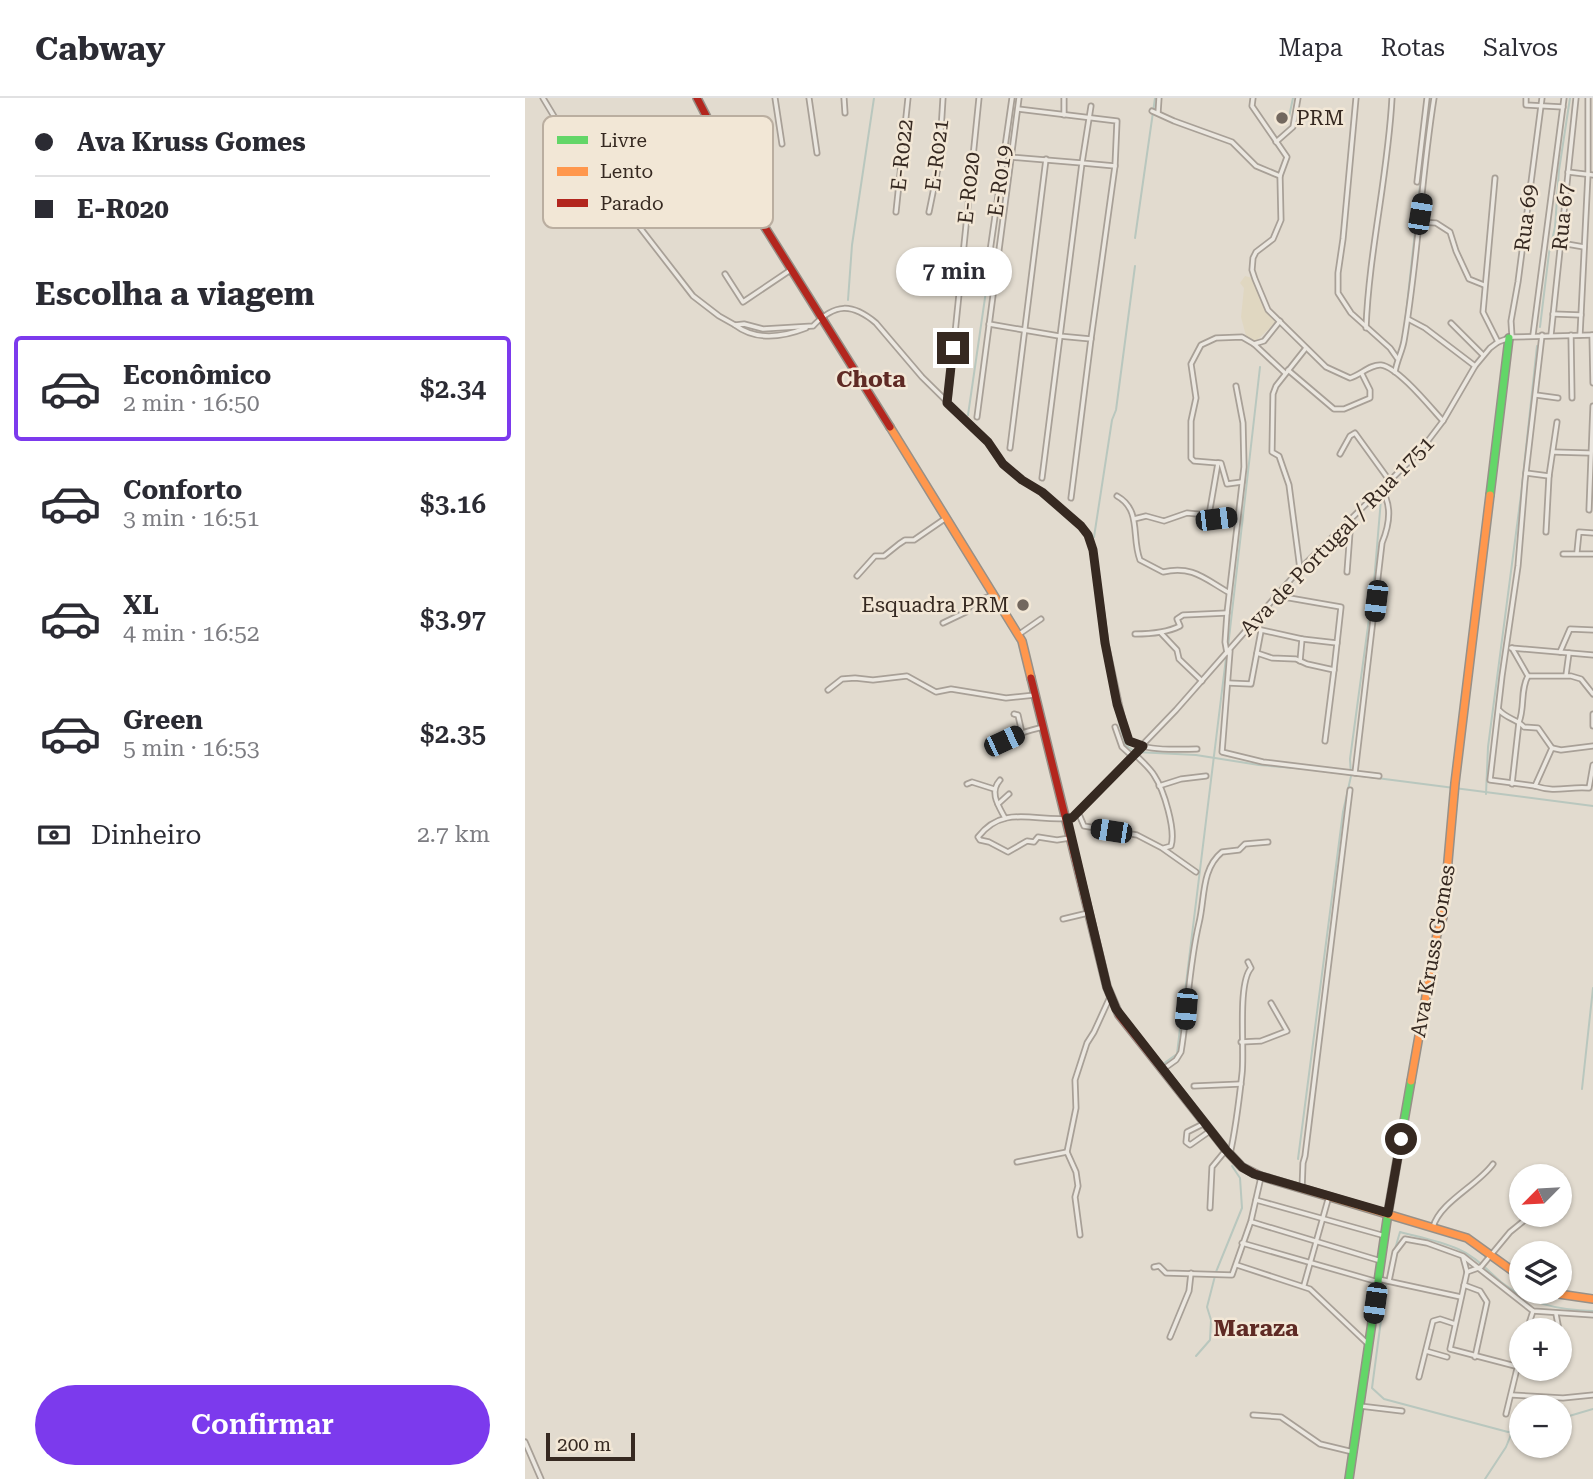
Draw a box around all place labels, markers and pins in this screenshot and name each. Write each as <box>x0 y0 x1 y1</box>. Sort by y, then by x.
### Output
place label: PRM <box>1296 106 1344 130</box>
marker: PRM <box>1274 110 1290 126</box>
place label: Esquadra PRM <box>861 593 1009 617</box>
marker: Esquadra PRM <box>1015 597 1031 613</box>

